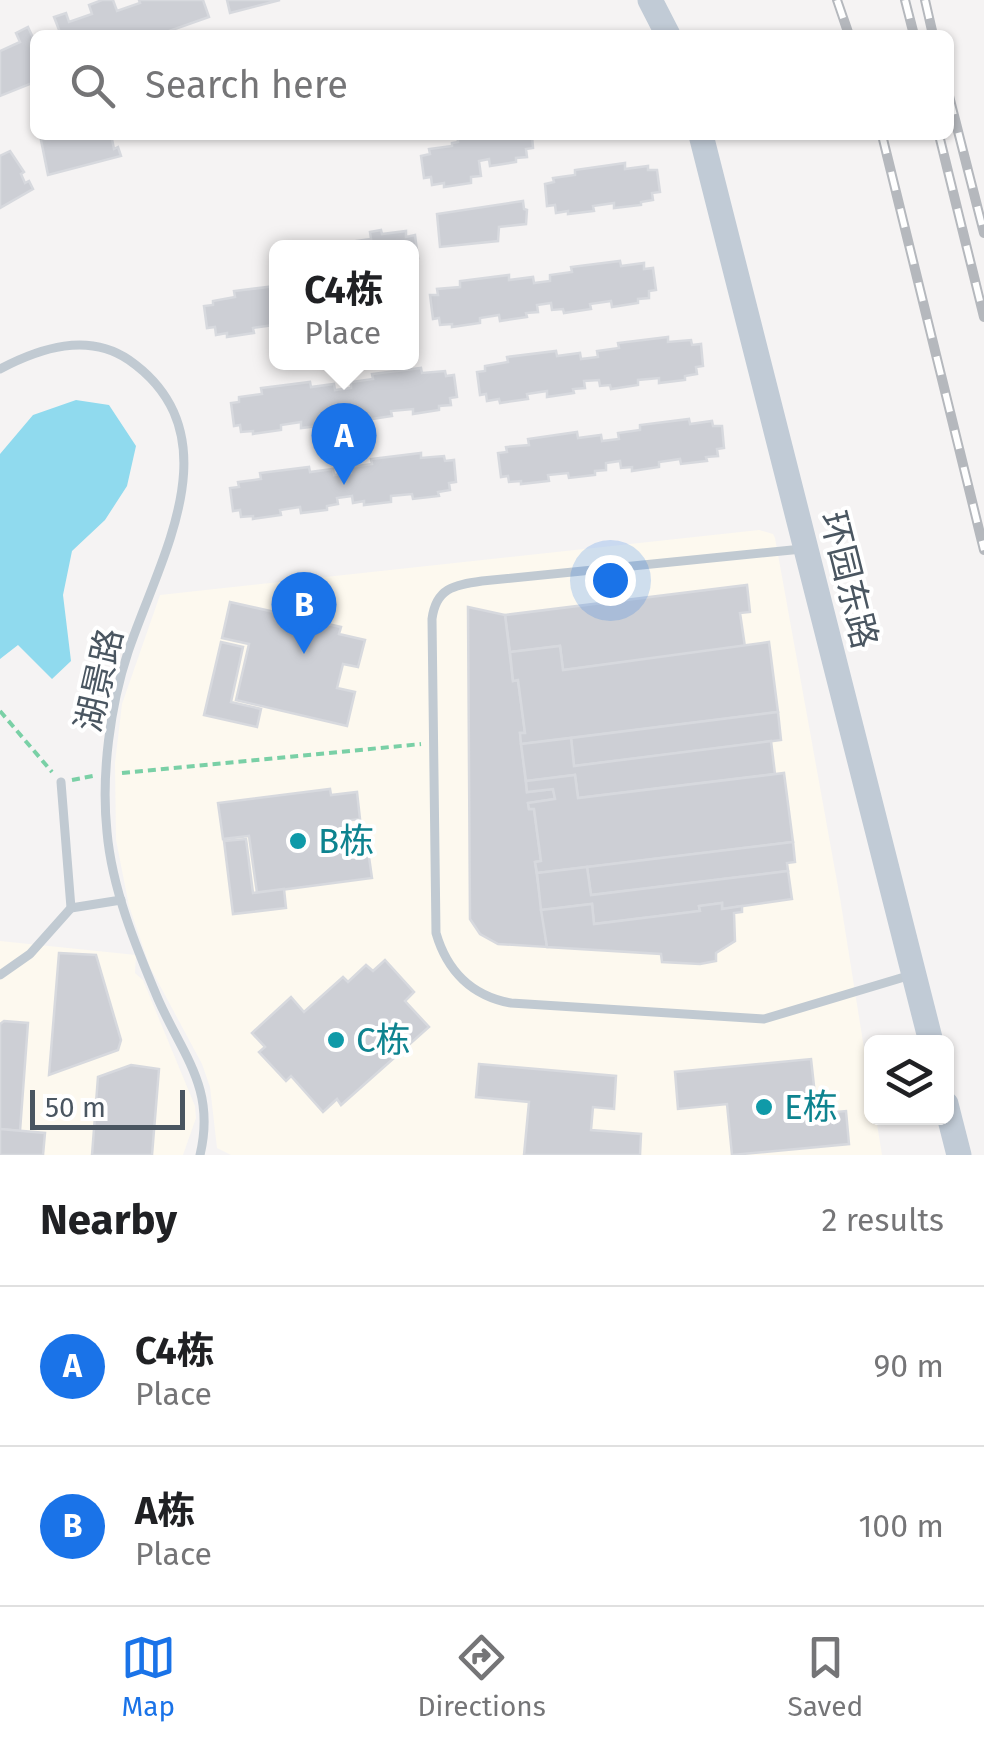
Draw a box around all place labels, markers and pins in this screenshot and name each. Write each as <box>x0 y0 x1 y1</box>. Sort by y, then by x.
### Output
pin: A <box>312 402 376 485</box>
pin: B <box>272 572 336 654</box>
place label: B栋 <box>318 820 374 862</box>
marker: B栋 <box>287 830 309 852</box>
place label: C栋 <box>356 1019 411 1061</box>
marker: C栋 <box>325 1029 347 1051</box>
place label: E栋 <box>784 1086 838 1128</box>
marker: E栋 <box>753 1096 775 1118</box>

